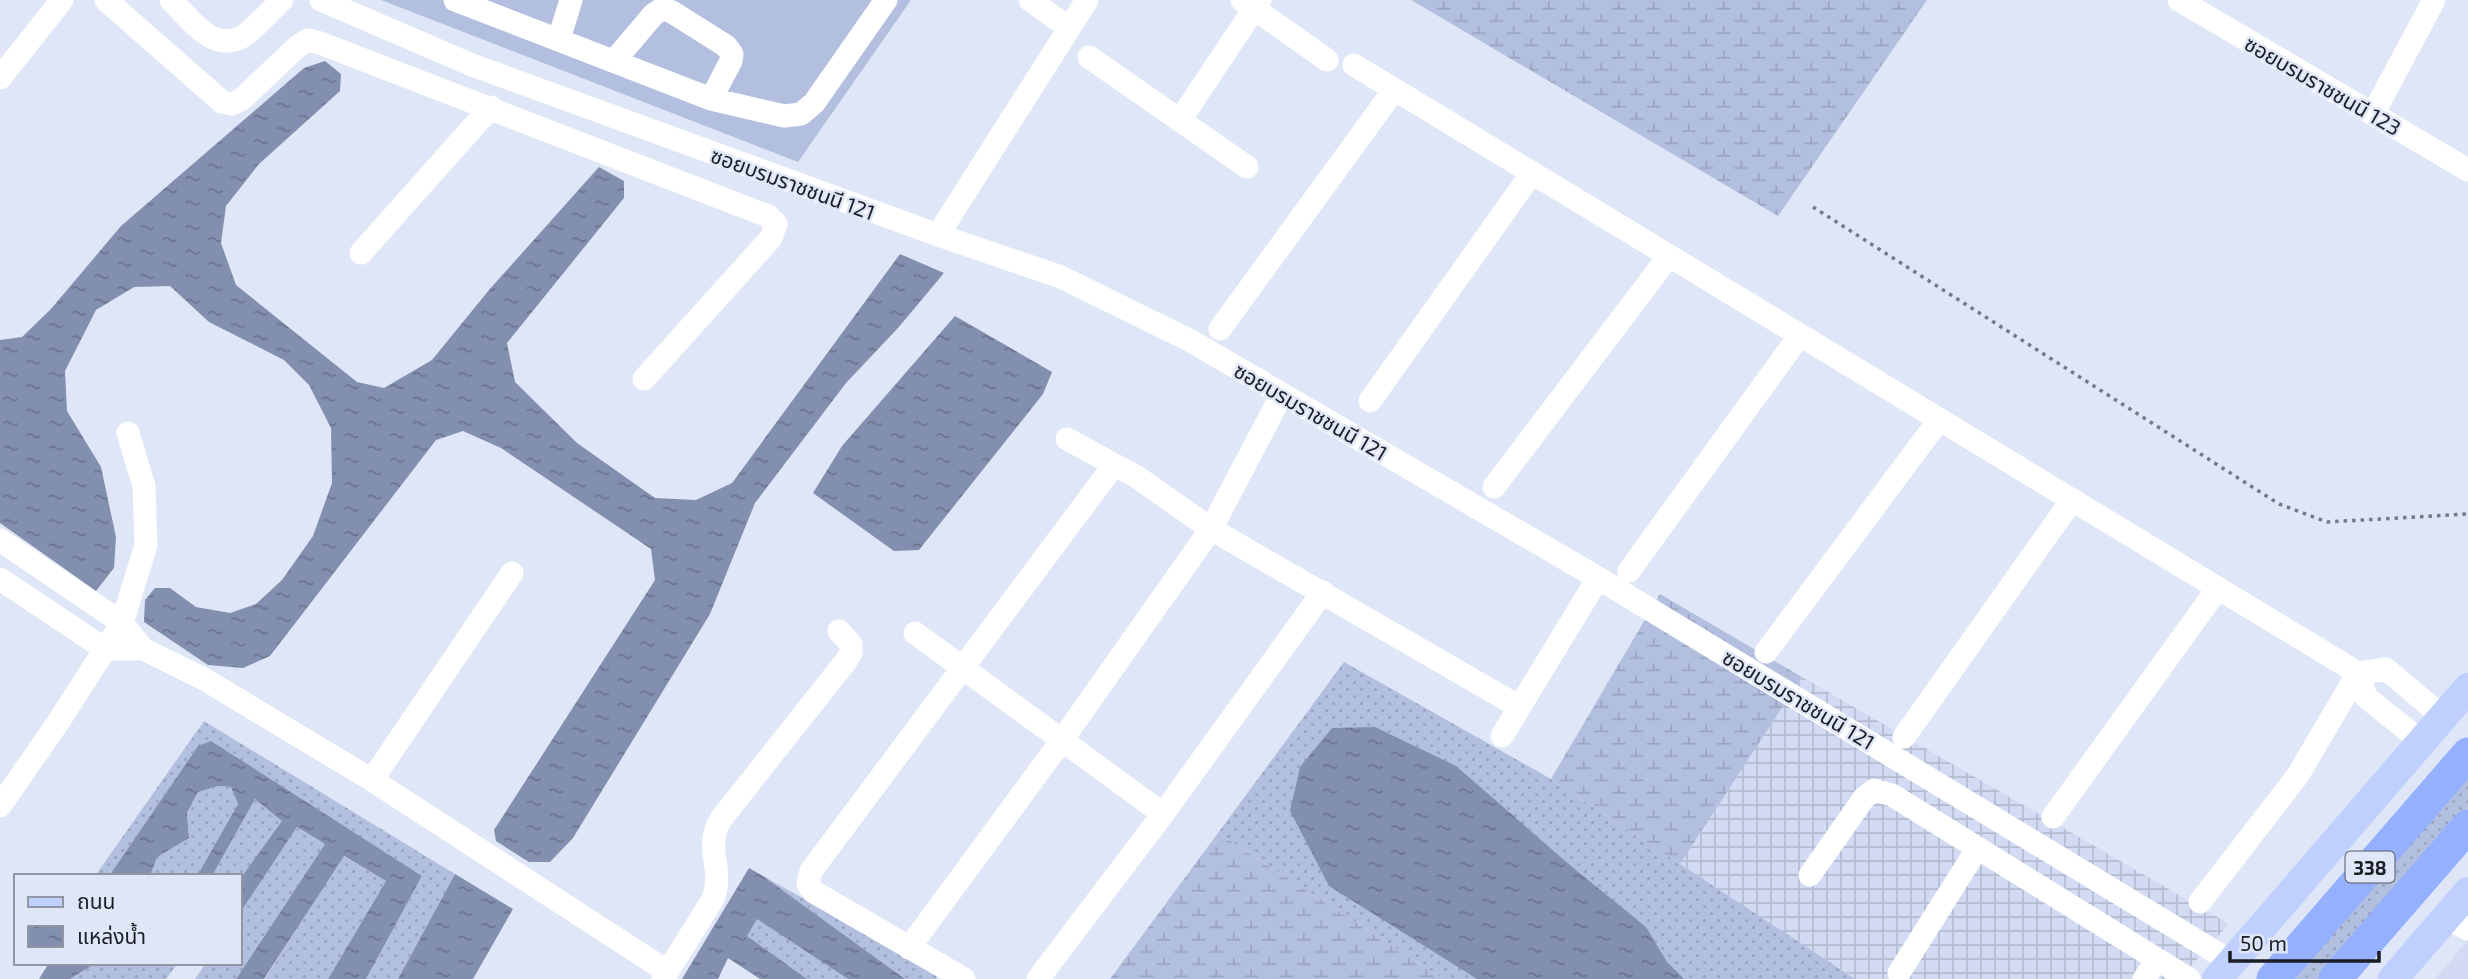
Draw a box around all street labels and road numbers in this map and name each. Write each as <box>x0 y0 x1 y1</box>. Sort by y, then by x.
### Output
street label: ซอยบรมราชชนนี 123 <box>2240 30 2406 140</box>
street label: ซอยบรมราชชนนี 121 <box>708 142 878 224</box>
street label: ซอยบรมราชชนนี 121 <box>1230 357 1392 465</box>
street label: ซอยบรมราชชนนี 121 <box>1718 644 1880 754</box>
road number: 338 <box>2346 852 2394 882</box>

